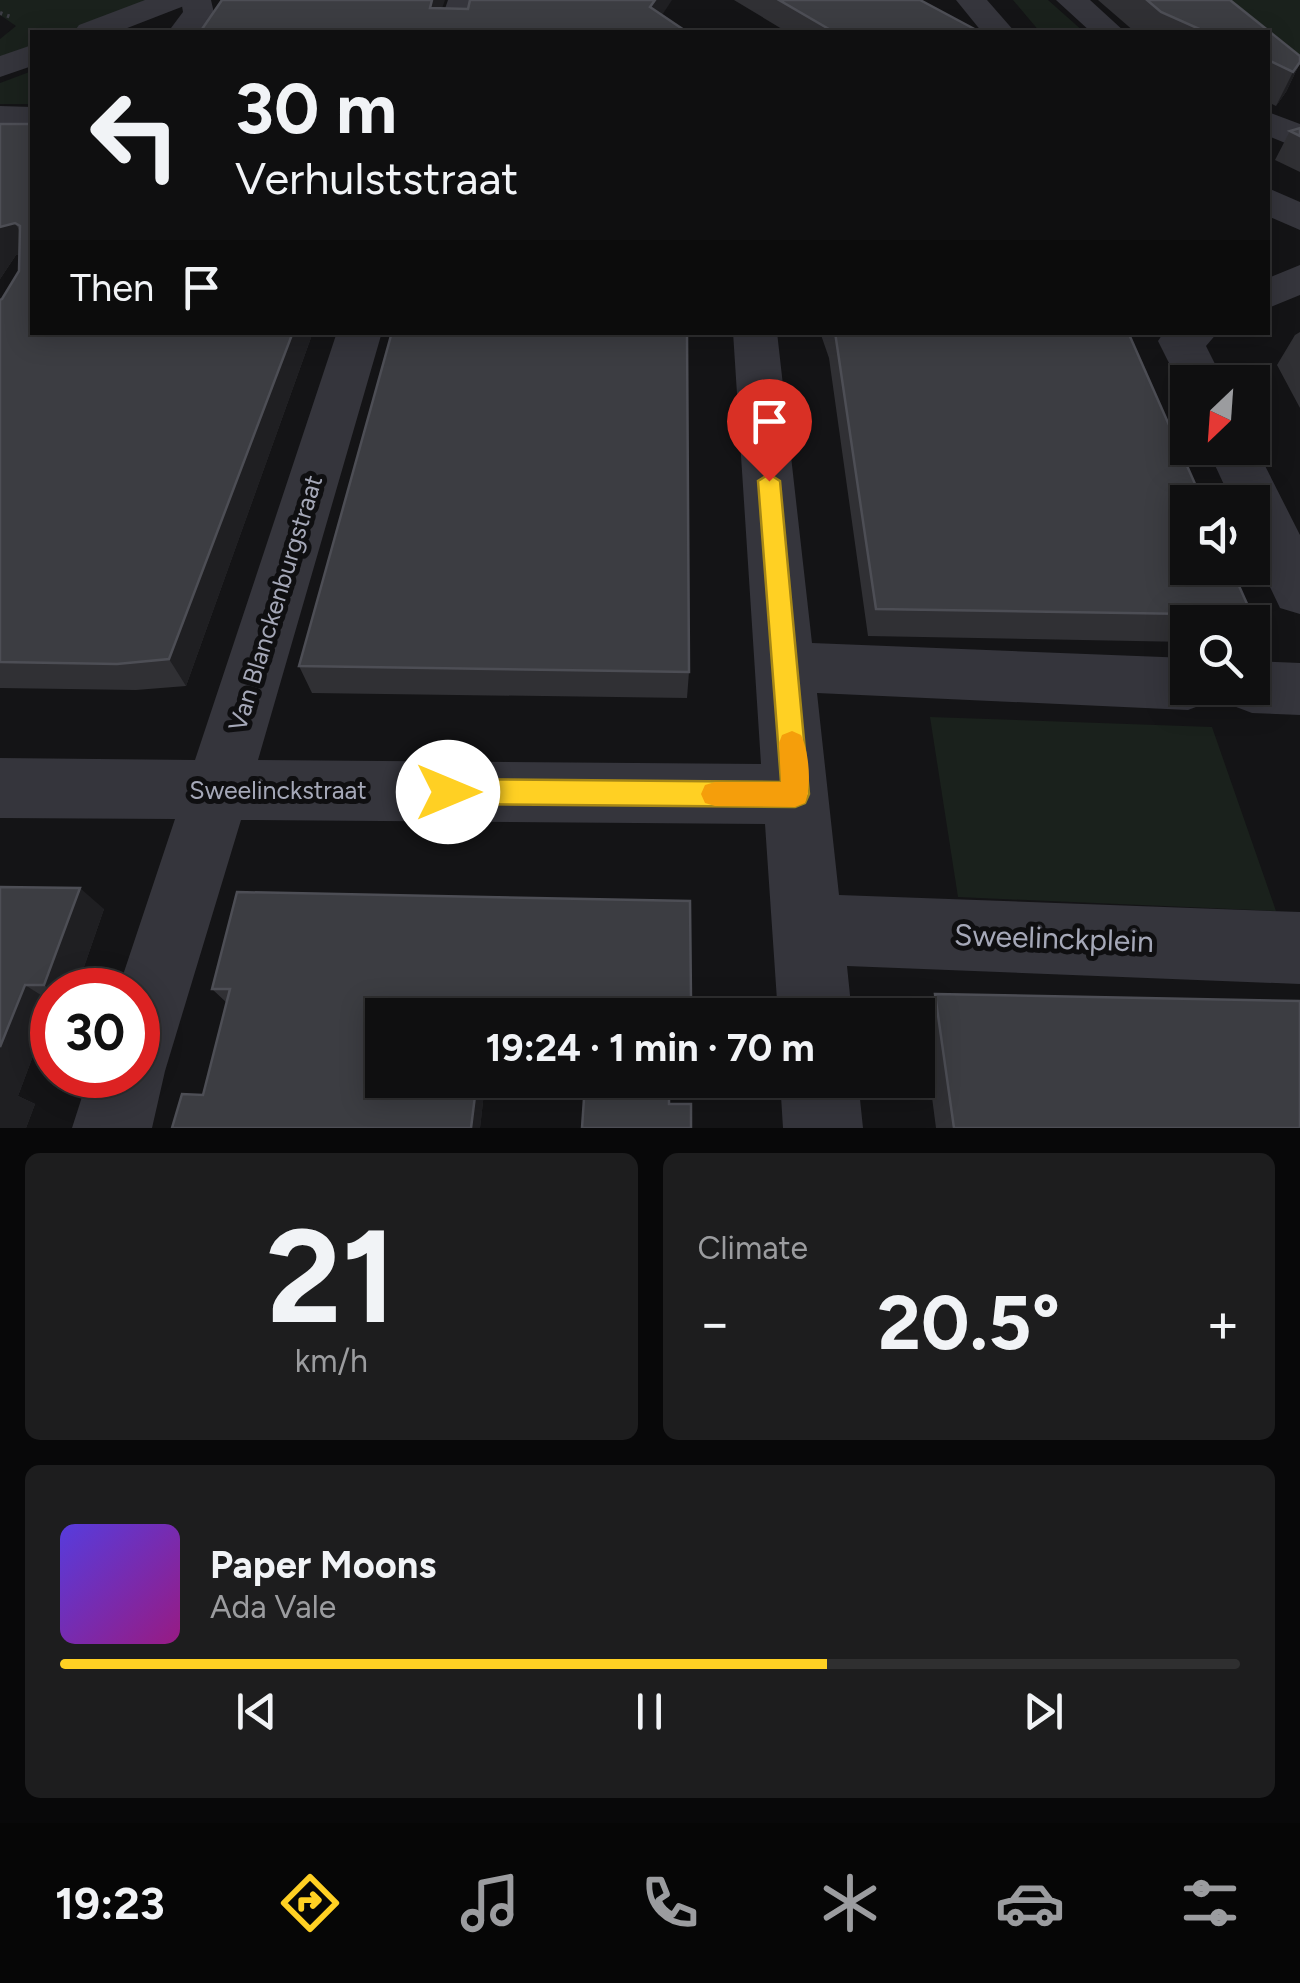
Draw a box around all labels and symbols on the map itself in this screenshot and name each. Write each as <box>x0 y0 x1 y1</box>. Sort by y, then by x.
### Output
north arrow <box>1170 365 1270 465</box>
pin <box>727 379 812 482</box>
street label: Van Blanckenburgstraat <box>222 471 328 735</box>
position arrow <box>396 740 500 844</box>
street label: Sweelinckstraat <box>189 775 367 805</box>
street label: Sweelinckplein <box>953 916 1155 960</box>
speed limit sign: 30 <box>30 968 160 1098</box>

